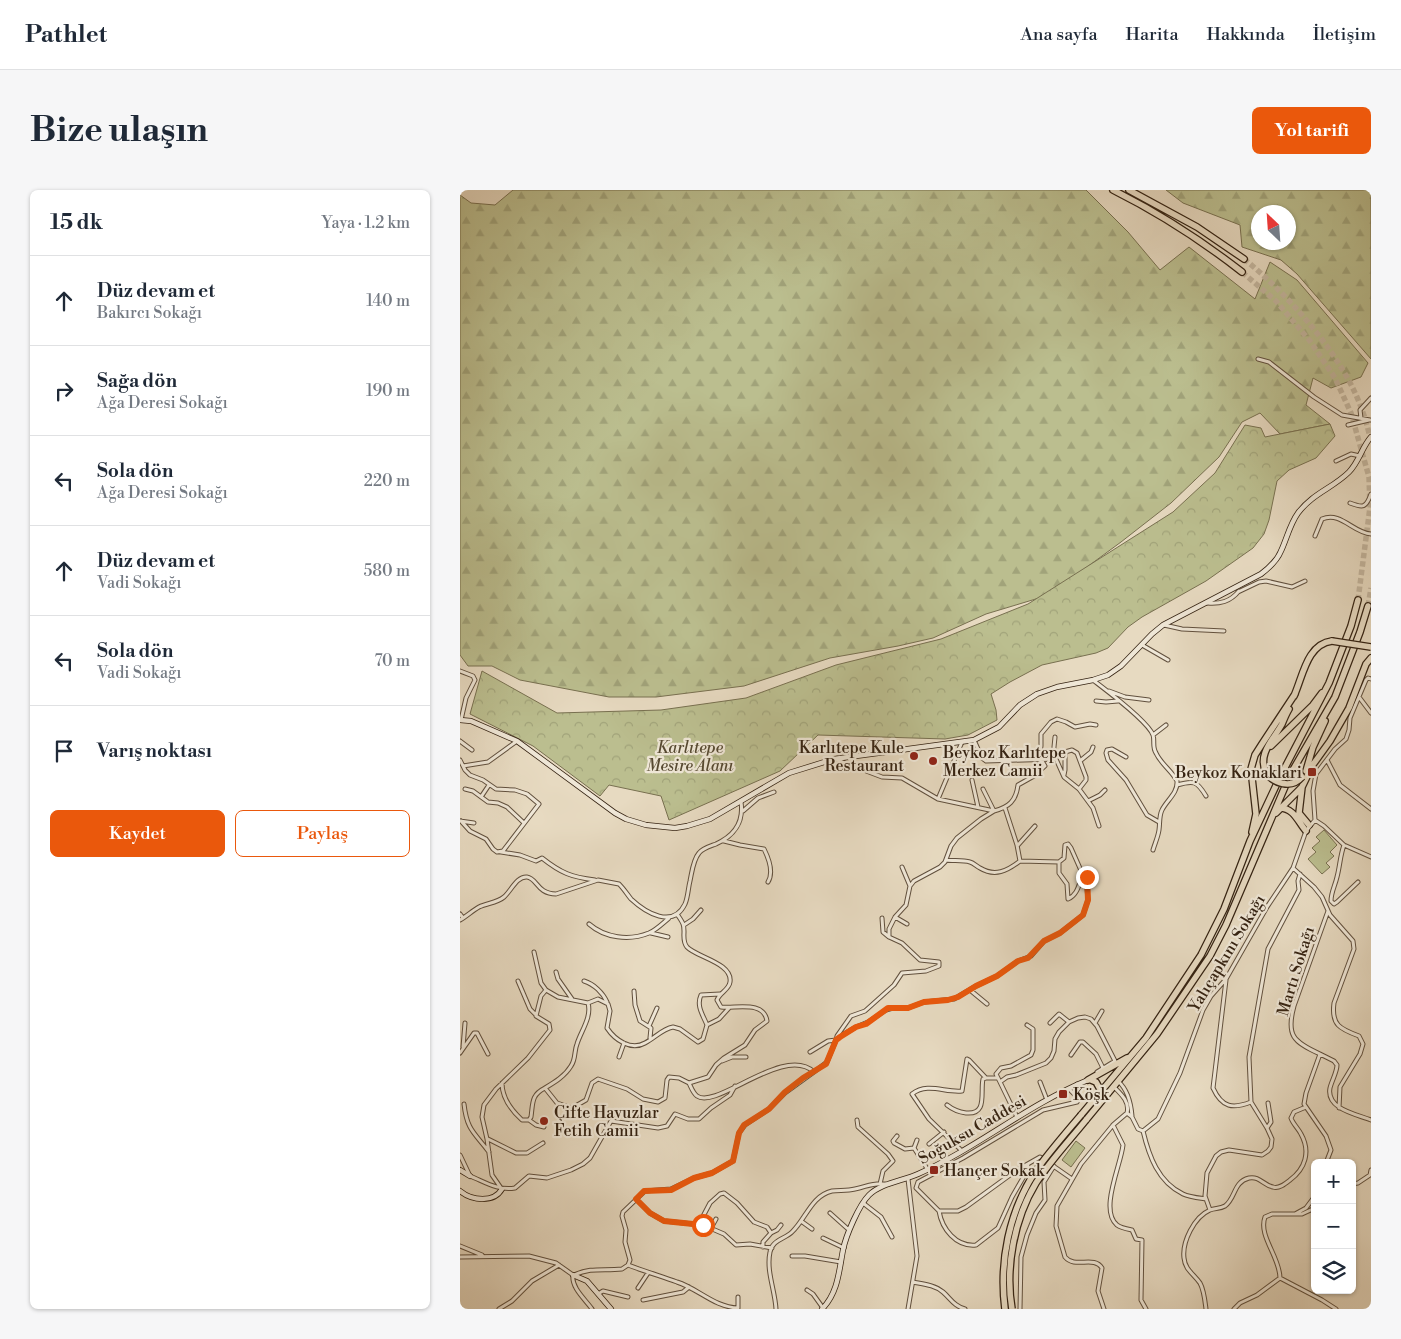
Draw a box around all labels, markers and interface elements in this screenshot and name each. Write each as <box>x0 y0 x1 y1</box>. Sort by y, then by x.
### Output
text: Pathlet <box>25 20 107 50</box>
text: Ana sayfa <box>1020 23 1098 46</box>
text: Harita <box>1126 23 1179 46</box>
text: Hakkında <box>1207 23 1285 46</box>
text: İletişim <box>1313 23 1376 46</box>
button: Yol tarifi <box>1252 107 1371 154</box>
text: Bize ulaşın <box>30 109 208 152</box>
north arrow <box>1251 205 1296 250</box>
text: 15 dk <box>50 210 103 236</box>
text: Yaya · 1.2 km <box>322 213 410 233</box>
text: Düz devam et <box>97 279 215 303</box>
icon: ahead <box>50 287 78 315</box>
text: 140 m <box>366 291 410 311</box>
text: Bakırcı Sokağı <box>97 303 202 323</box>
text: Sağa dön <box>97 369 177 393</box>
icon: right <box>50 377 78 405</box>
text: 190 m <box>366 381 410 401</box>
text: Ağa Deresi Sokağı <box>97 393 228 413</box>
text: Sola dön <box>97 459 173 483</box>
icon: left <box>50 467 78 495</box>
text: 220 m <box>364 471 410 491</box>
text: Ağa Deresi Sokağı <box>97 483 228 503</box>
text: Düz devam et <box>97 549 215 573</box>
icon: ahead <box>50 557 78 585</box>
text: 580 m <box>363 561 410 581</box>
text: Vadi Sokağı <box>97 573 182 593</box>
text: Sola dön <box>97 639 173 663</box>
icon: left <box>50 647 78 675</box>
text: 70 m <box>374 651 410 671</box>
text: Vadi Sokağı <box>97 663 182 683</box>
icon: arrive <box>50 737 78 765</box>
park label: Karlıtepe Mesire Alanı <box>646 738 734 776</box>
place label: Karlıtepe Kule Restaurant <box>799 738 904 776</box>
text: Varış noktası <box>97 739 212 763</box>
place label: Beykoz Karlıtepe Merkez Camii <box>942 743 1066 781</box>
marker: Karlıtepe Kule Restaurant <box>908 750 920 762</box>
marker: Beykoz Karlıtepe Merkez Camii <box>927 755 939 767</box>
place label: Beykoz Konaklari <box>1174 763 1302 783</box>
marker: Beykoz Konaklari <box>1306 766 1318 778</box>
button: Kaydet <box>50 810 225 857</box>
button: Paylaş <box>235 810 410 857</box>
route end <box>1076 866 1099 889</box>
street label: Yalıçapkını Sokağı <box>1183 891 1270 1017</box>
street label: Martı Sokağı <box>1273 924 1319 1018</box>
place label: Köşk <box>1073 1085 1111 1105</box>
marker: Köşk <box>1057 1088 1069 1100</box>
street label: Soğuksu Caddesi <box>915 1091 1030 1169</box>
place label: Çifte Havuzlar Fetih Camii <box>554 1103 659 1141</box>
marker: Çifte Havuzlar Fetih Camii <box>538 1115 550 1127</box>
map controls <box>1311 1159 1356 1294</box>
button: + <box>1311 1159 1356 1204</box>
place label: Hançer Sokak <box>944 1161 1046 1181</box>
marker: Hançer Sokak <box>928 1164 940 1176</box>
button: − <box>1311 1204 1356 1249</box>
route start <box>692 1214 715 1237</box>
button: layers <box>1311 1249 1356 1294</box>

